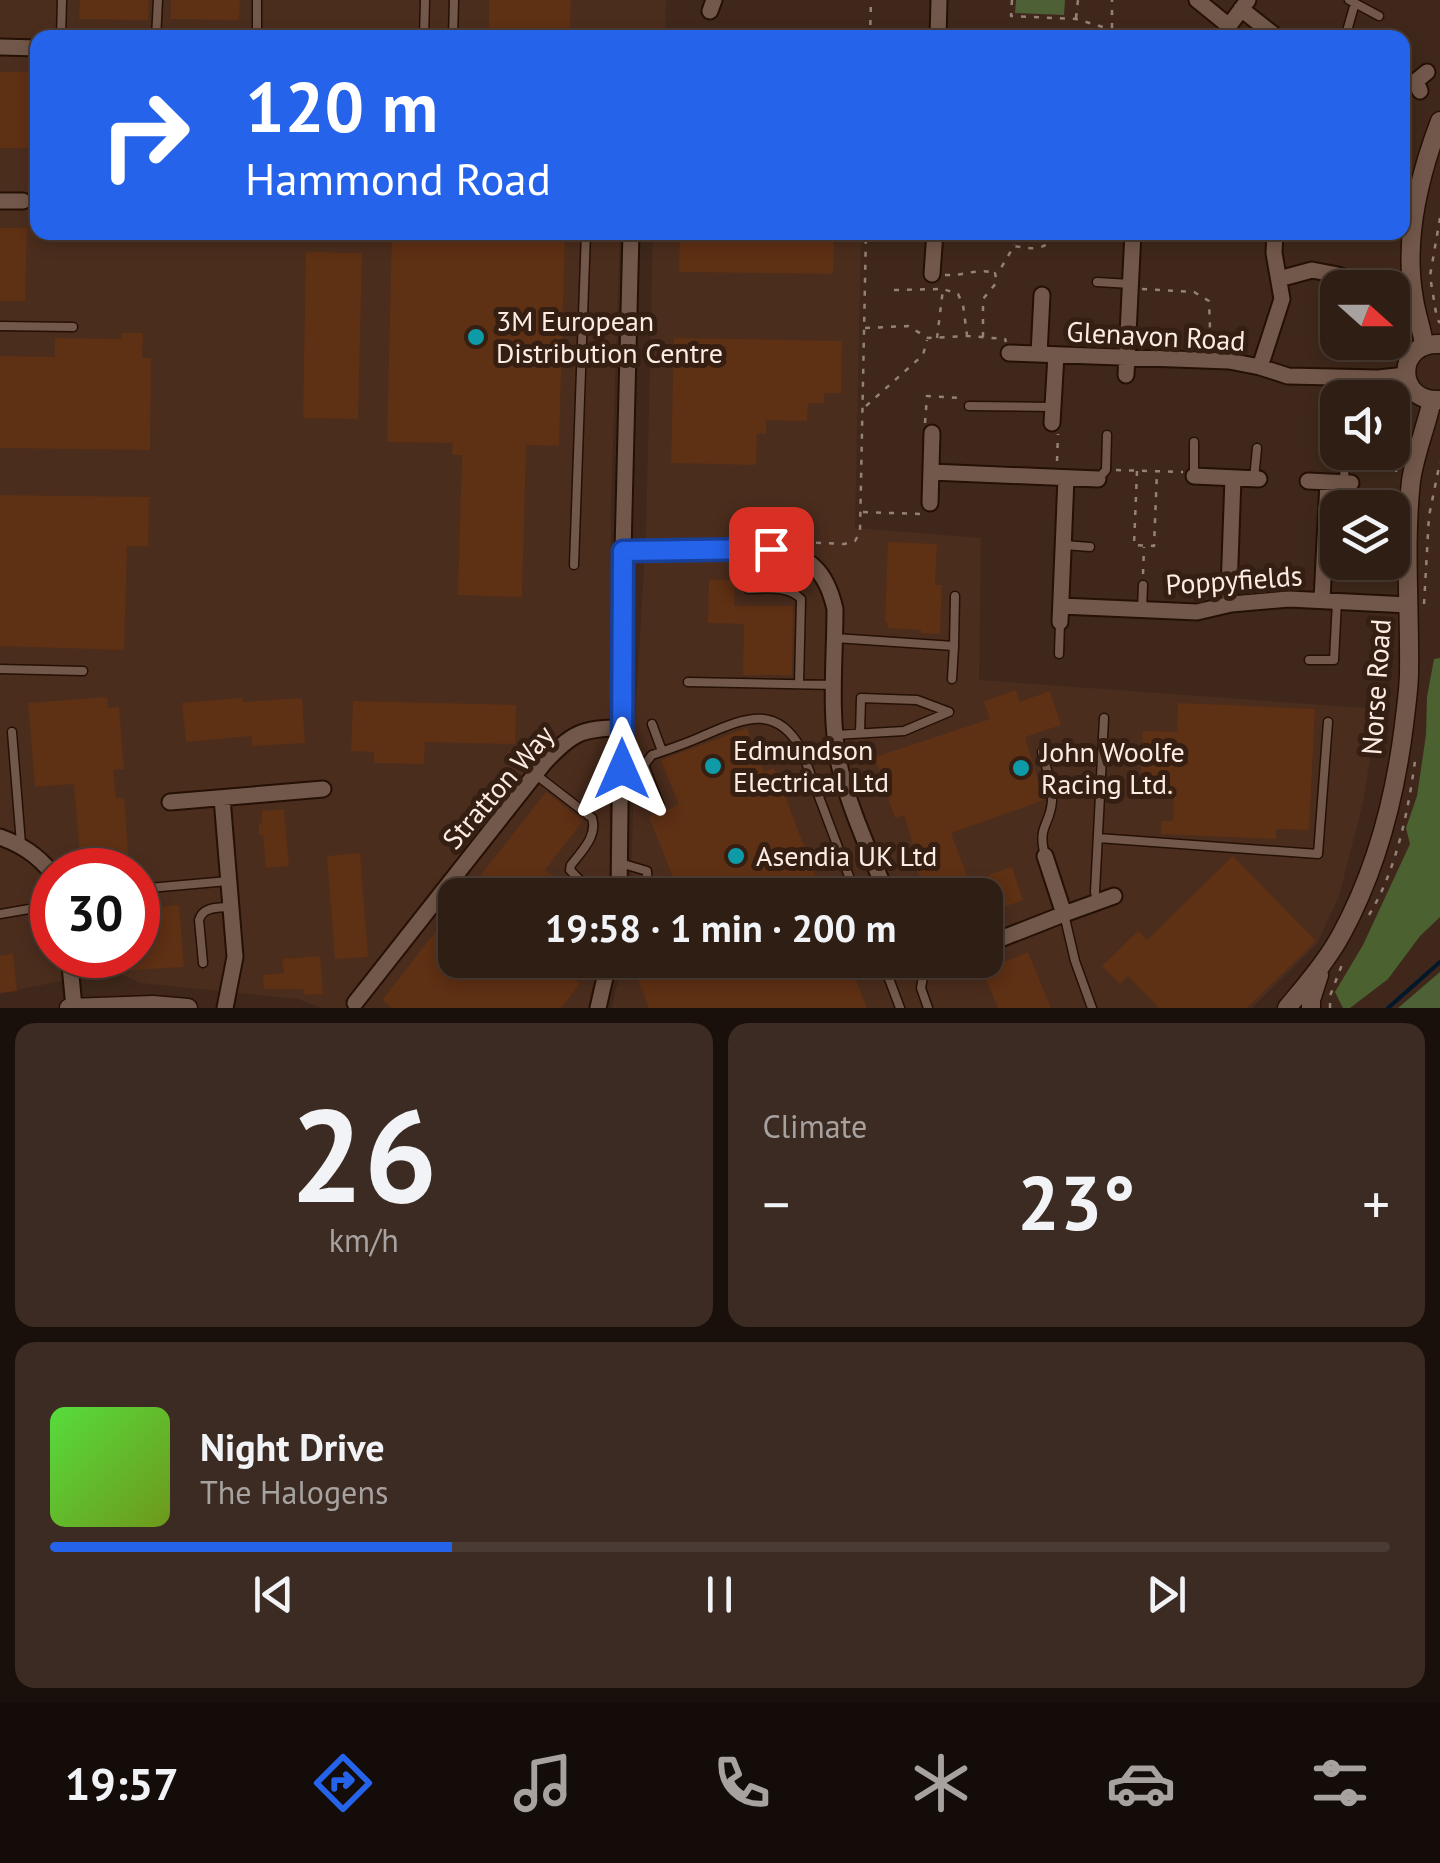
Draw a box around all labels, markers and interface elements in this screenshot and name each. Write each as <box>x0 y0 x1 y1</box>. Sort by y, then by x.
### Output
text: 120 m <box>245 61 438 151</box>
icon: right <box>80 70 210 200</box>
text: Hammond Road <box>245 149 551 207</box>
north arrow <box>1320 270 1410 360</box>
map controls <box>1320 270 1410 580</box>
place label: 3M European Distribution Centre <box>496 302 723 371</box>
street label: Glenavon Road <box>1066 312 1246 359</box>
marker: 3M European Distribution Centre <box>465 326 487 348</box>
button: sound <box>1320 380 1410 470</box>
button: layers <box>1320 490 1410 580</box>
pin <box>729 507 814 592</box>
icon: arrive <box>744 522 799 577</box>
street label: Poppyfields <box>1164 556 1304 603</box>
street label: Norse Road <box>1352 618 1399 756</box>
street label: Stratton Way <box>434 717 562 856</box>
position arrow <box>570 717 674 821</box>
place label: Edmundson Electrical Ltd <box>733 731 889 800</box>
place label: John Woolfe Racing Ltd. <box>1040 733 1185 802</box>
marker: Edmundson Electrical Ltd <box>702 755 724 777</box>
marker: John Woolfe Racing Ltd. <box>1010 757 1032 779</box>
place label: Asendia UK Ltd <box>756 837 937 874</box>
marker: Asendia UK Ltd <box>725 845 747 867</box>
speed limit sign: 30 <box>30 848 160 978</box>
text: 19:58 · 1 min · 200 m <box>545 903 896 952</box>
text: 26 <box>290 1070 437 1238</box>
text: Climate <box>763 1105 867 1147</box>
text: 23° <box>1017 1154 1135 1251</box>
text: − <box>763 1168 790 1239</box>
text: + <box>1362 1168 1390 1239</box>
text: km/h <box>329 1219 399 1261</box>
text: Night Drive <box>200 1422 384 1471</box>
text: The Halogens <box>200 1471 388 1513</box>
icon: previous <box>246 1567 301 1622</box>
icon: pause <box>692 1567 747 1622</box>
icon: next <box>1139 1567 1194 1622</box>
icon: directions <box>308 1748 378 1818</box>
icon: music <box>508 1748 578 1818</box>
icon: phone <box>707 1748 777 1818</box>
icon: climate <box>906 1748 976 1818</box>
icon: car <box>1106 1748 1176 1818</box>
icon: filters <box>1305 1748 1375 1818</box>
text: 19:57 <box>65 1754 179 1812</box>

